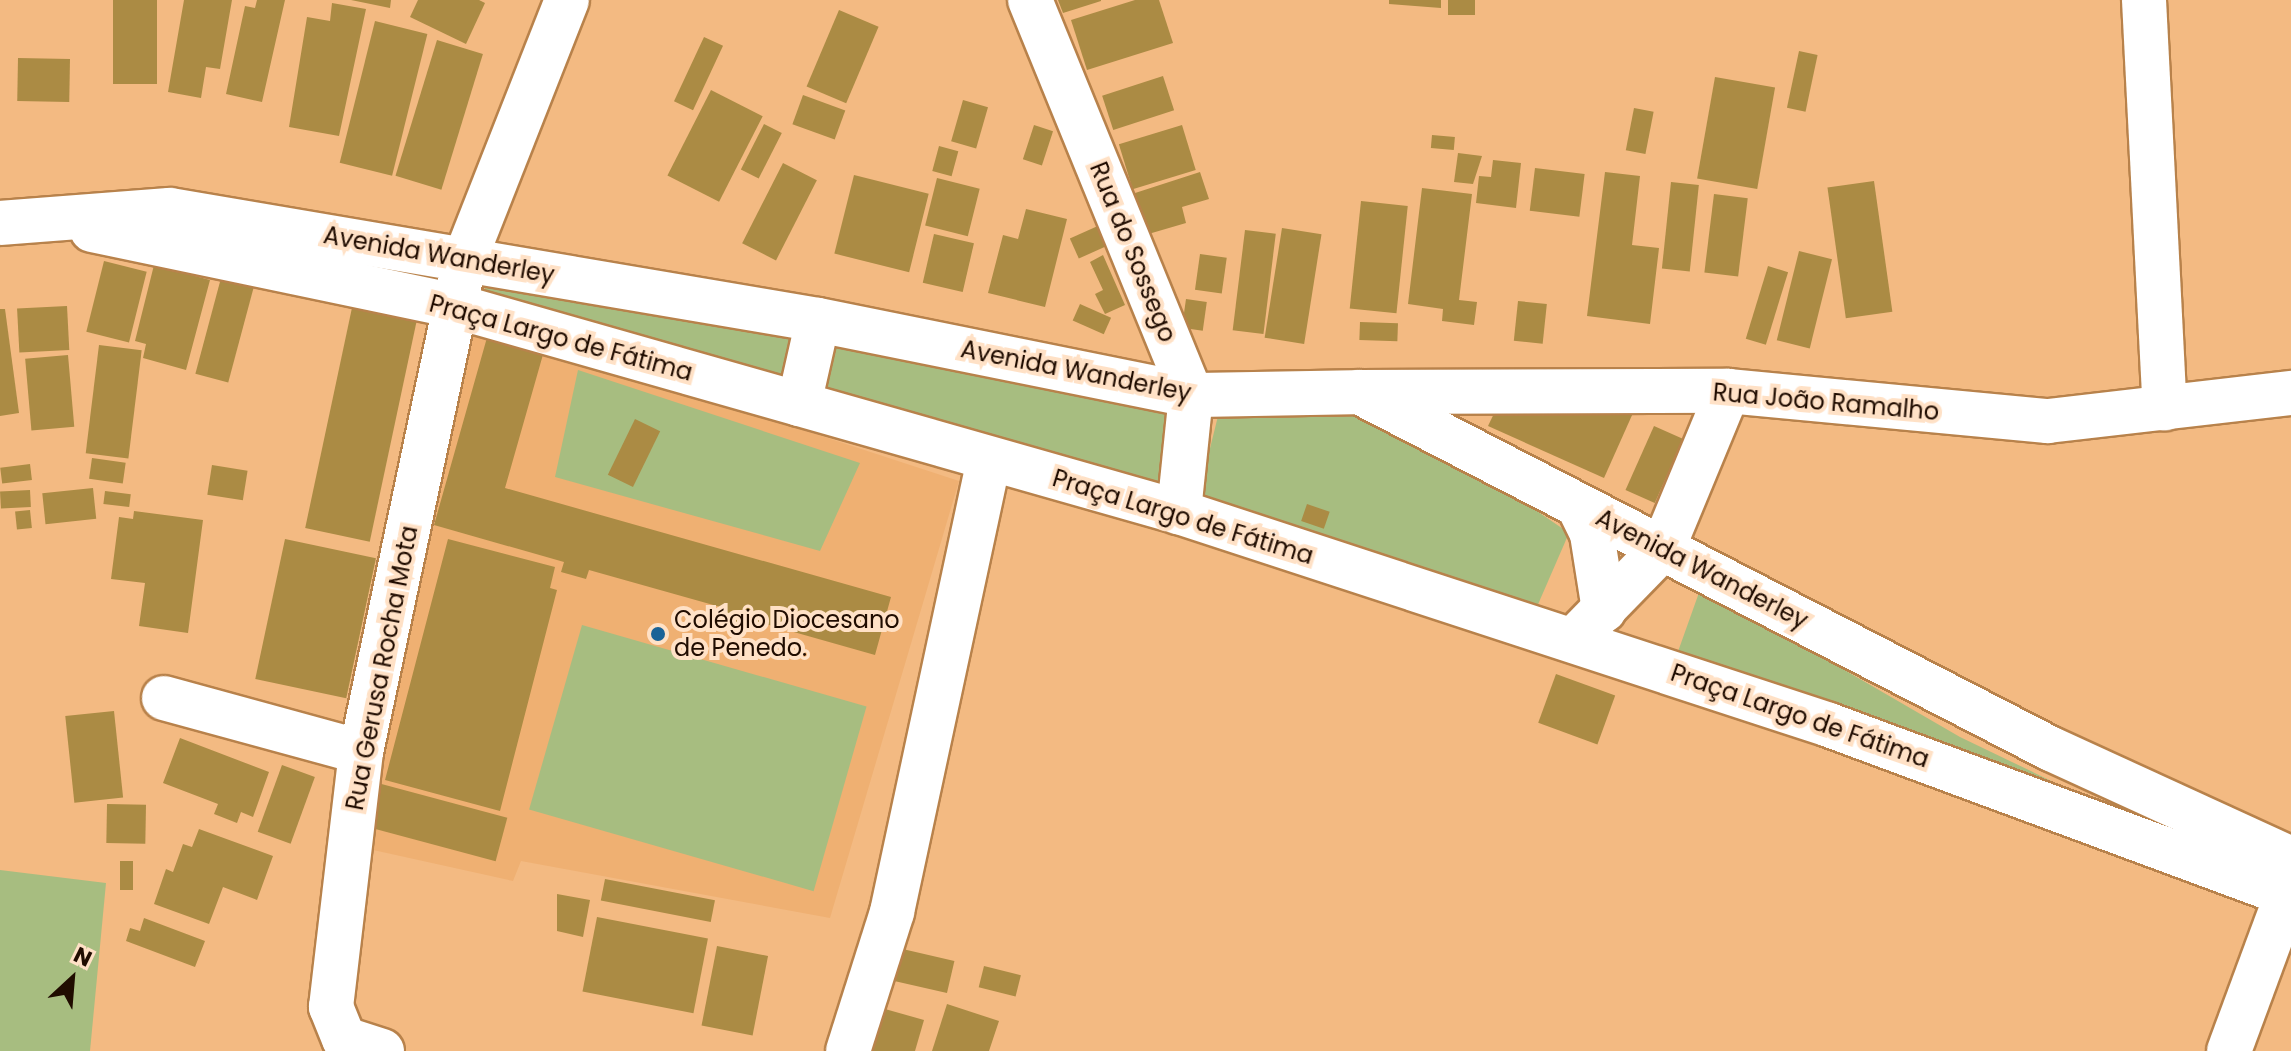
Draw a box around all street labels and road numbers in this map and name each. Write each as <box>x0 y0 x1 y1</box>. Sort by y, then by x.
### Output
street label: Rua do Sossego <box>1084 158 1182 346</box>
street label: Avenida Wanderley <box>321 221 557 289</box>
street label: Praça Largo de Fátima <box>426 289 696 387</box>
street label: Avenida Wanderley <box>958 335 1194 407</box>
street label: Rua João Ramalho <box>1712 378 1940 426</box>
street label: Praça Largo de Fátima <box>1049 464 1317 570</box>
street label: Avenida Wanderley <box>1591 503 1813 635</box>
street label: Rua Gerusa Rocha Mota <box>340 523 424 813</box>
street label: Praça Largo de Fátima <box>1667 658 1933 774</box>

